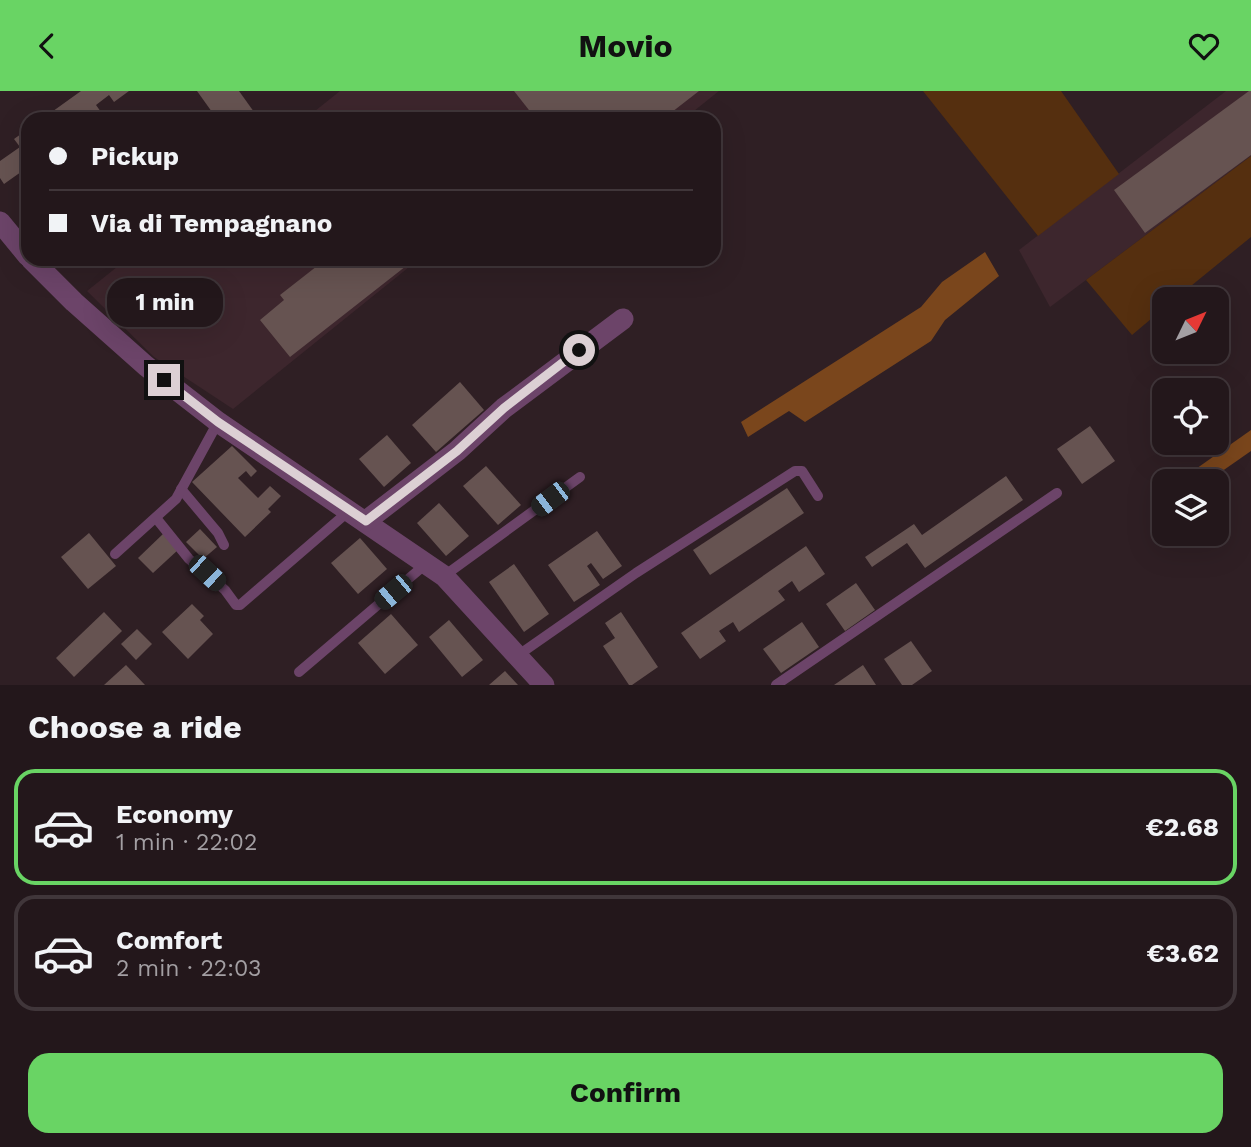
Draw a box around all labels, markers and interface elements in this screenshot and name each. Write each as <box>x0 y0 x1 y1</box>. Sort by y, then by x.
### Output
icon: back <box>28 27 66 65</box>
text: Movio <box>578 27 673 65</box>
icon: heart <box>1185 27 1223 65</box>
text: Pickup <box>91 141 179 171</box>
text: Via di Tempagnano <box>91 208 332 238</box>
callout: 1 min <box>106 279 222 327</box>
north arrow <box>1152 287 1228 364</box>
map controls <box>1152 287 1229 546</box>
text: 1 min <box>135 289 195 316</box>
route start <box>563 334 595 366</box>
route end <box>148 364 180 396</box>
button: locate <box>1152 378 1229 455</box>
button: layers <box>1152 469 1229 546</box>
car <box>527 478 574 520</box>
car <box>185 551 230 595</box>
car <box>371 570 416 614</box>
text: Choose a ride <box>28 708 242 746</box>
icon: car <box>32 796 95 859</box>
text: Economy <box>116 799 233 829</box>
text: €2.68 <box>1146 812 1219 842</box>
text: 1 min · 22:02 <box>116 829 257 856</box>
icon: car <box>32 922 95 985</box>
text: Comfort <box>116 925 222 955</box>
text: €3.62 <box>1146 938 1219 968</box>
text: 2 min · 22:03 <box>116 955 261 982</box>
button: Confirm <box>28 1053 1223 1133</box>

